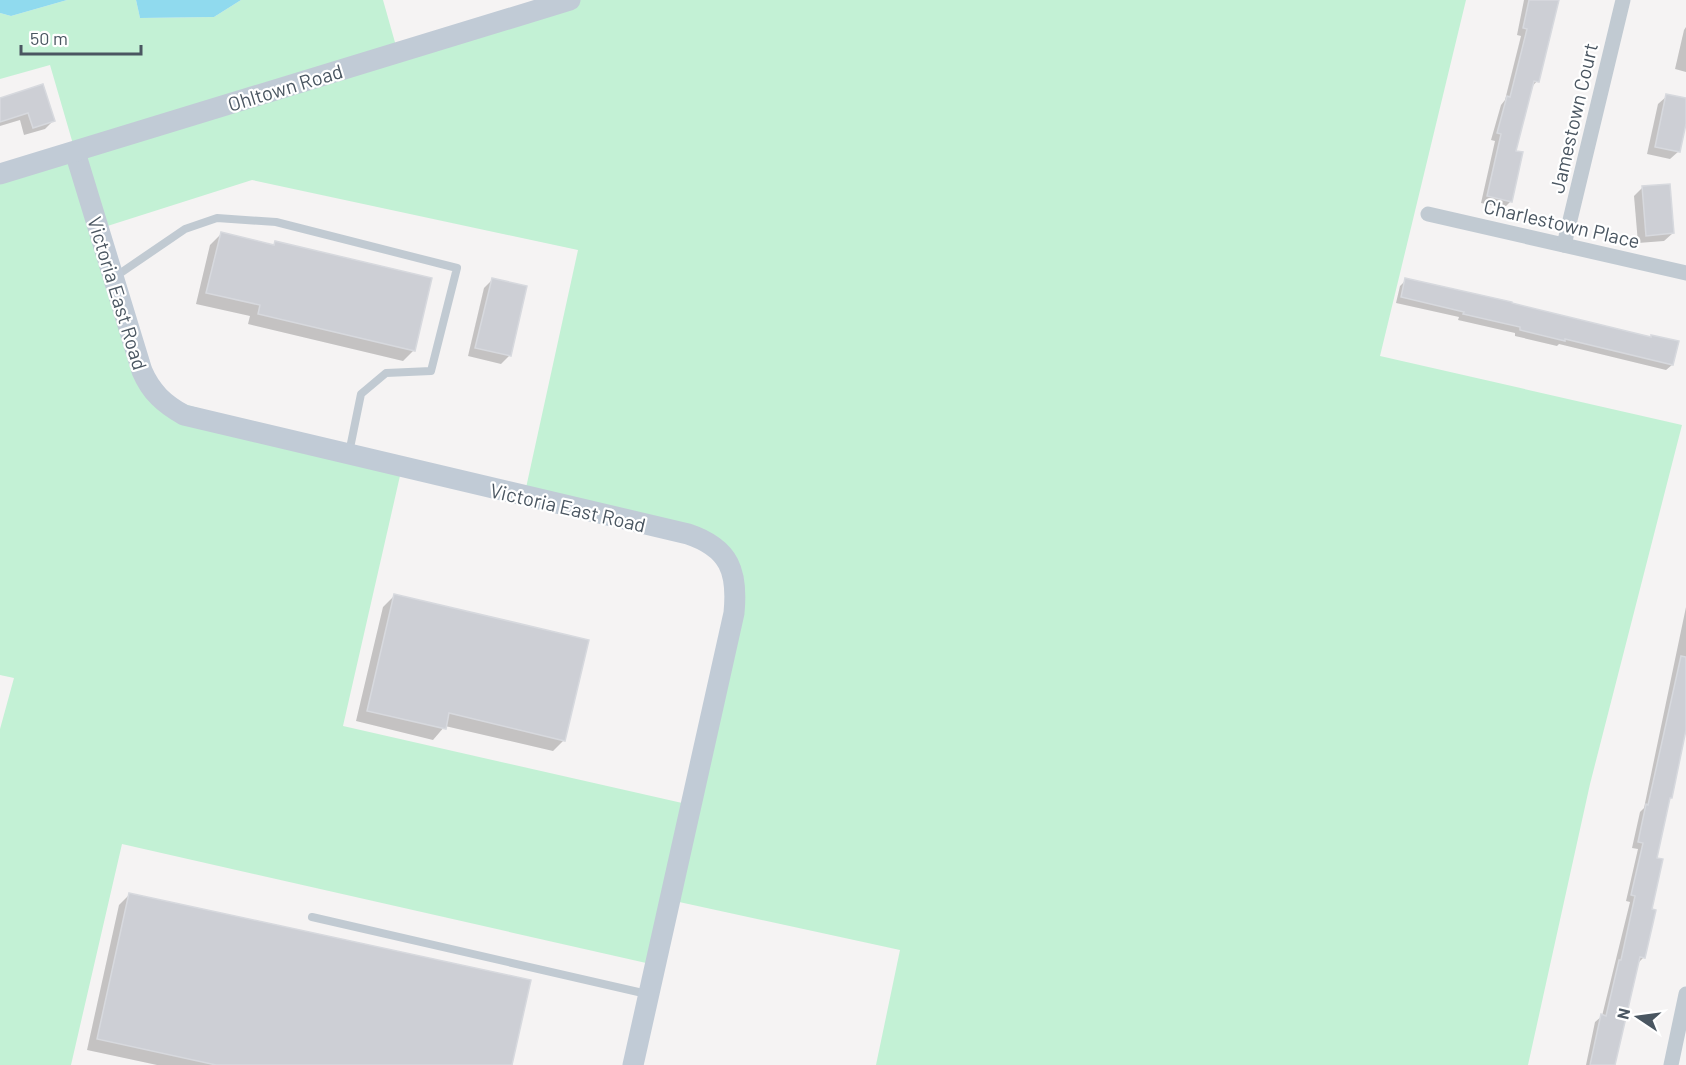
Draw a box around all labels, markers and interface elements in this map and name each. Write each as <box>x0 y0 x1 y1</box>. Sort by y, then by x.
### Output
scale bar <box>21 18 141 56</box>
text: 50 m <box>30 27 68 49</box>
street label: Jamestown Court <box>1544 41 1602 195</box>
street label: Ohltown Road <box>225 58 345 116</box>
street label: Charlestown Place <box>1482 193 1642 253</box>
street label: Victoria East Road <box>83 213 153 373</box>
street label: Victoria East Road <box>488 477 648 537</box>
north arrow <box>1608 987 1668 1047</box>
text: N <box>1612 1006 1633 1021</box>

